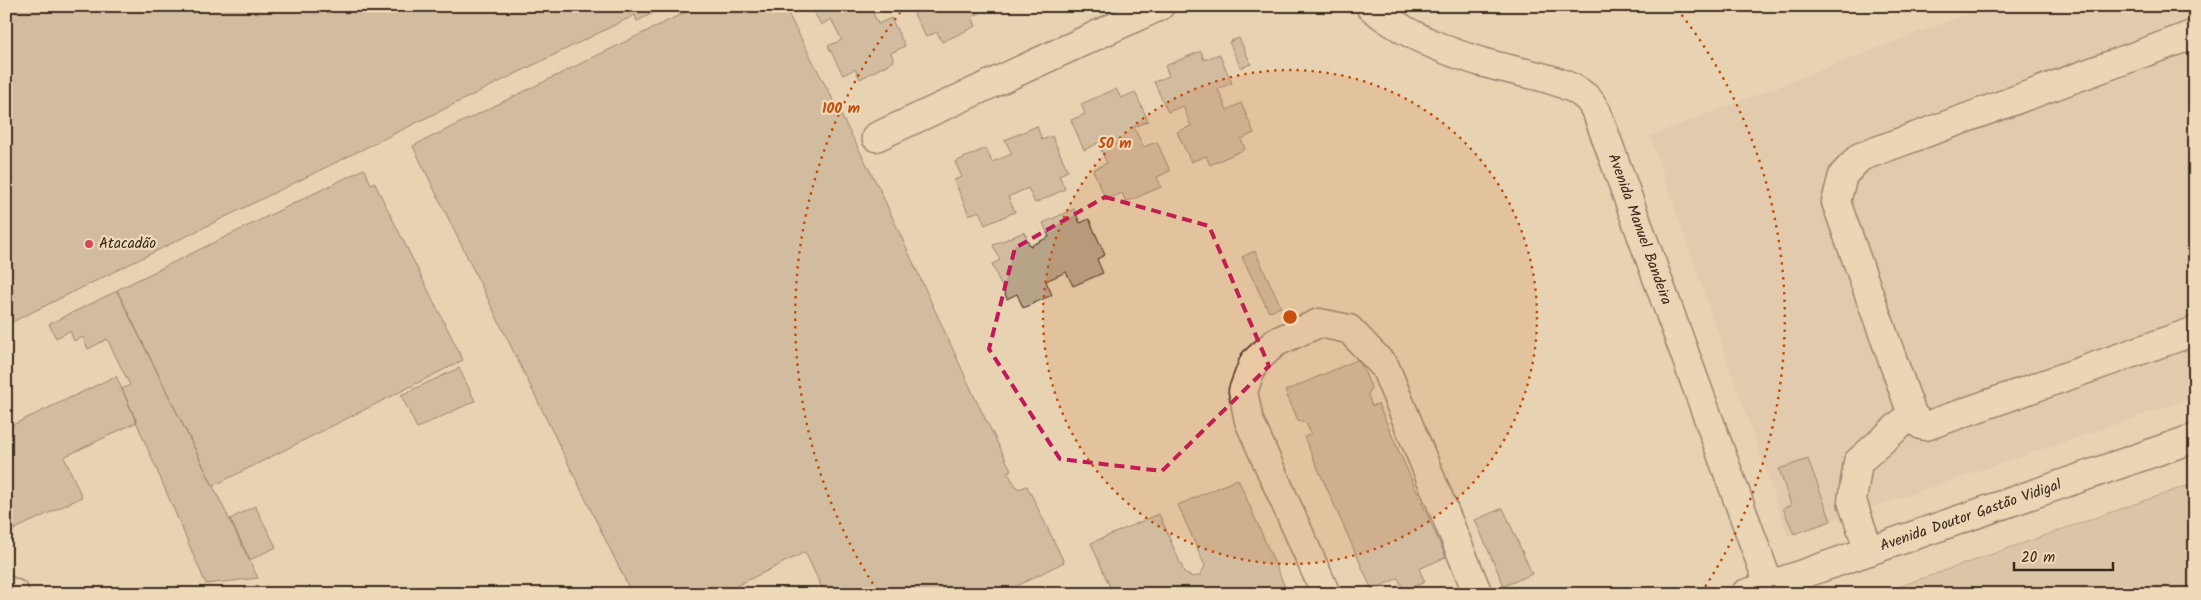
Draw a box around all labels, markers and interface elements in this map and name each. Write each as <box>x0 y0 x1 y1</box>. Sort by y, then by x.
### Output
text: 100 m <box>822 97 860 121</box>
text: 50 m <box>1097 132 1132 156</box>
street label: Avenida Manuel Bandeira <box>1601 150 1678 308</box>
place label: Atacadão <box>99 232 156 256</box>
marker: Atacadão <box>83 238 95 250</box>
centre of rings <box>1281 308 1299 326</box>
street label: Avenida Doutor Gastão Vidigal <box>1877 473 2065 558</box>
scale bar <box>2014 540 2112 572</box>
text: 20 m <box>2021 546 2055 570</box>

